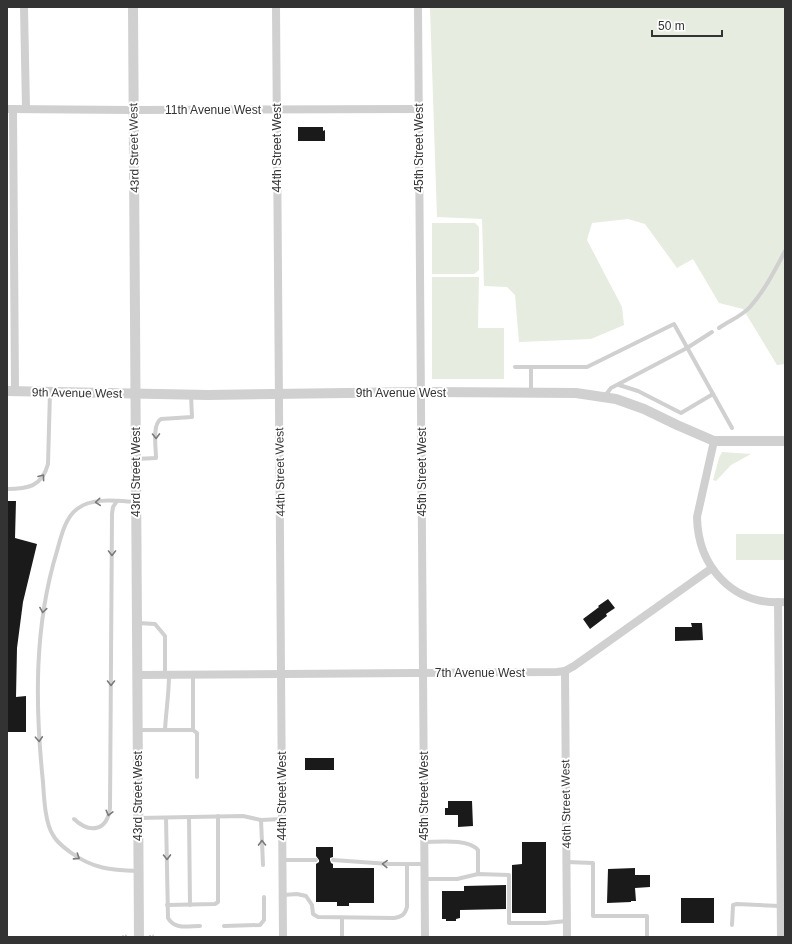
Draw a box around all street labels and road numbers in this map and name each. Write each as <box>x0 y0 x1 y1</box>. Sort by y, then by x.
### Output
street label: 43rd Street West <box>126 102 142 193</box>
street label: 11th Avenue West <box>165 103 262 117</box>
street label: 44th Street West <box>270 103 284 193</box>
street label: 45th Street West <box>412 103 426 193</box>
street label: 9th Avenue West <box>32 385 123 401</box>
street label: 9th Avenue West <box>356 386 447 400</box>
street label: 43rd Street West <box>129 426 143 517</box>
street label: 44th Street West <box>272 427 288 517</box>
street label: 45th Street West <box>415 427 429 517</box>
street label: 7th Avenue West <box>435 666 526 680</box>
street label: 43rd Street West <box>131 750 145 841</box>
street label: 44th Street West <box>275 751 289 841</box>
street label: 45th Street West <box>417 751 431 841</box>
street label: 46th Street West <box>558 759 574 849</box>

